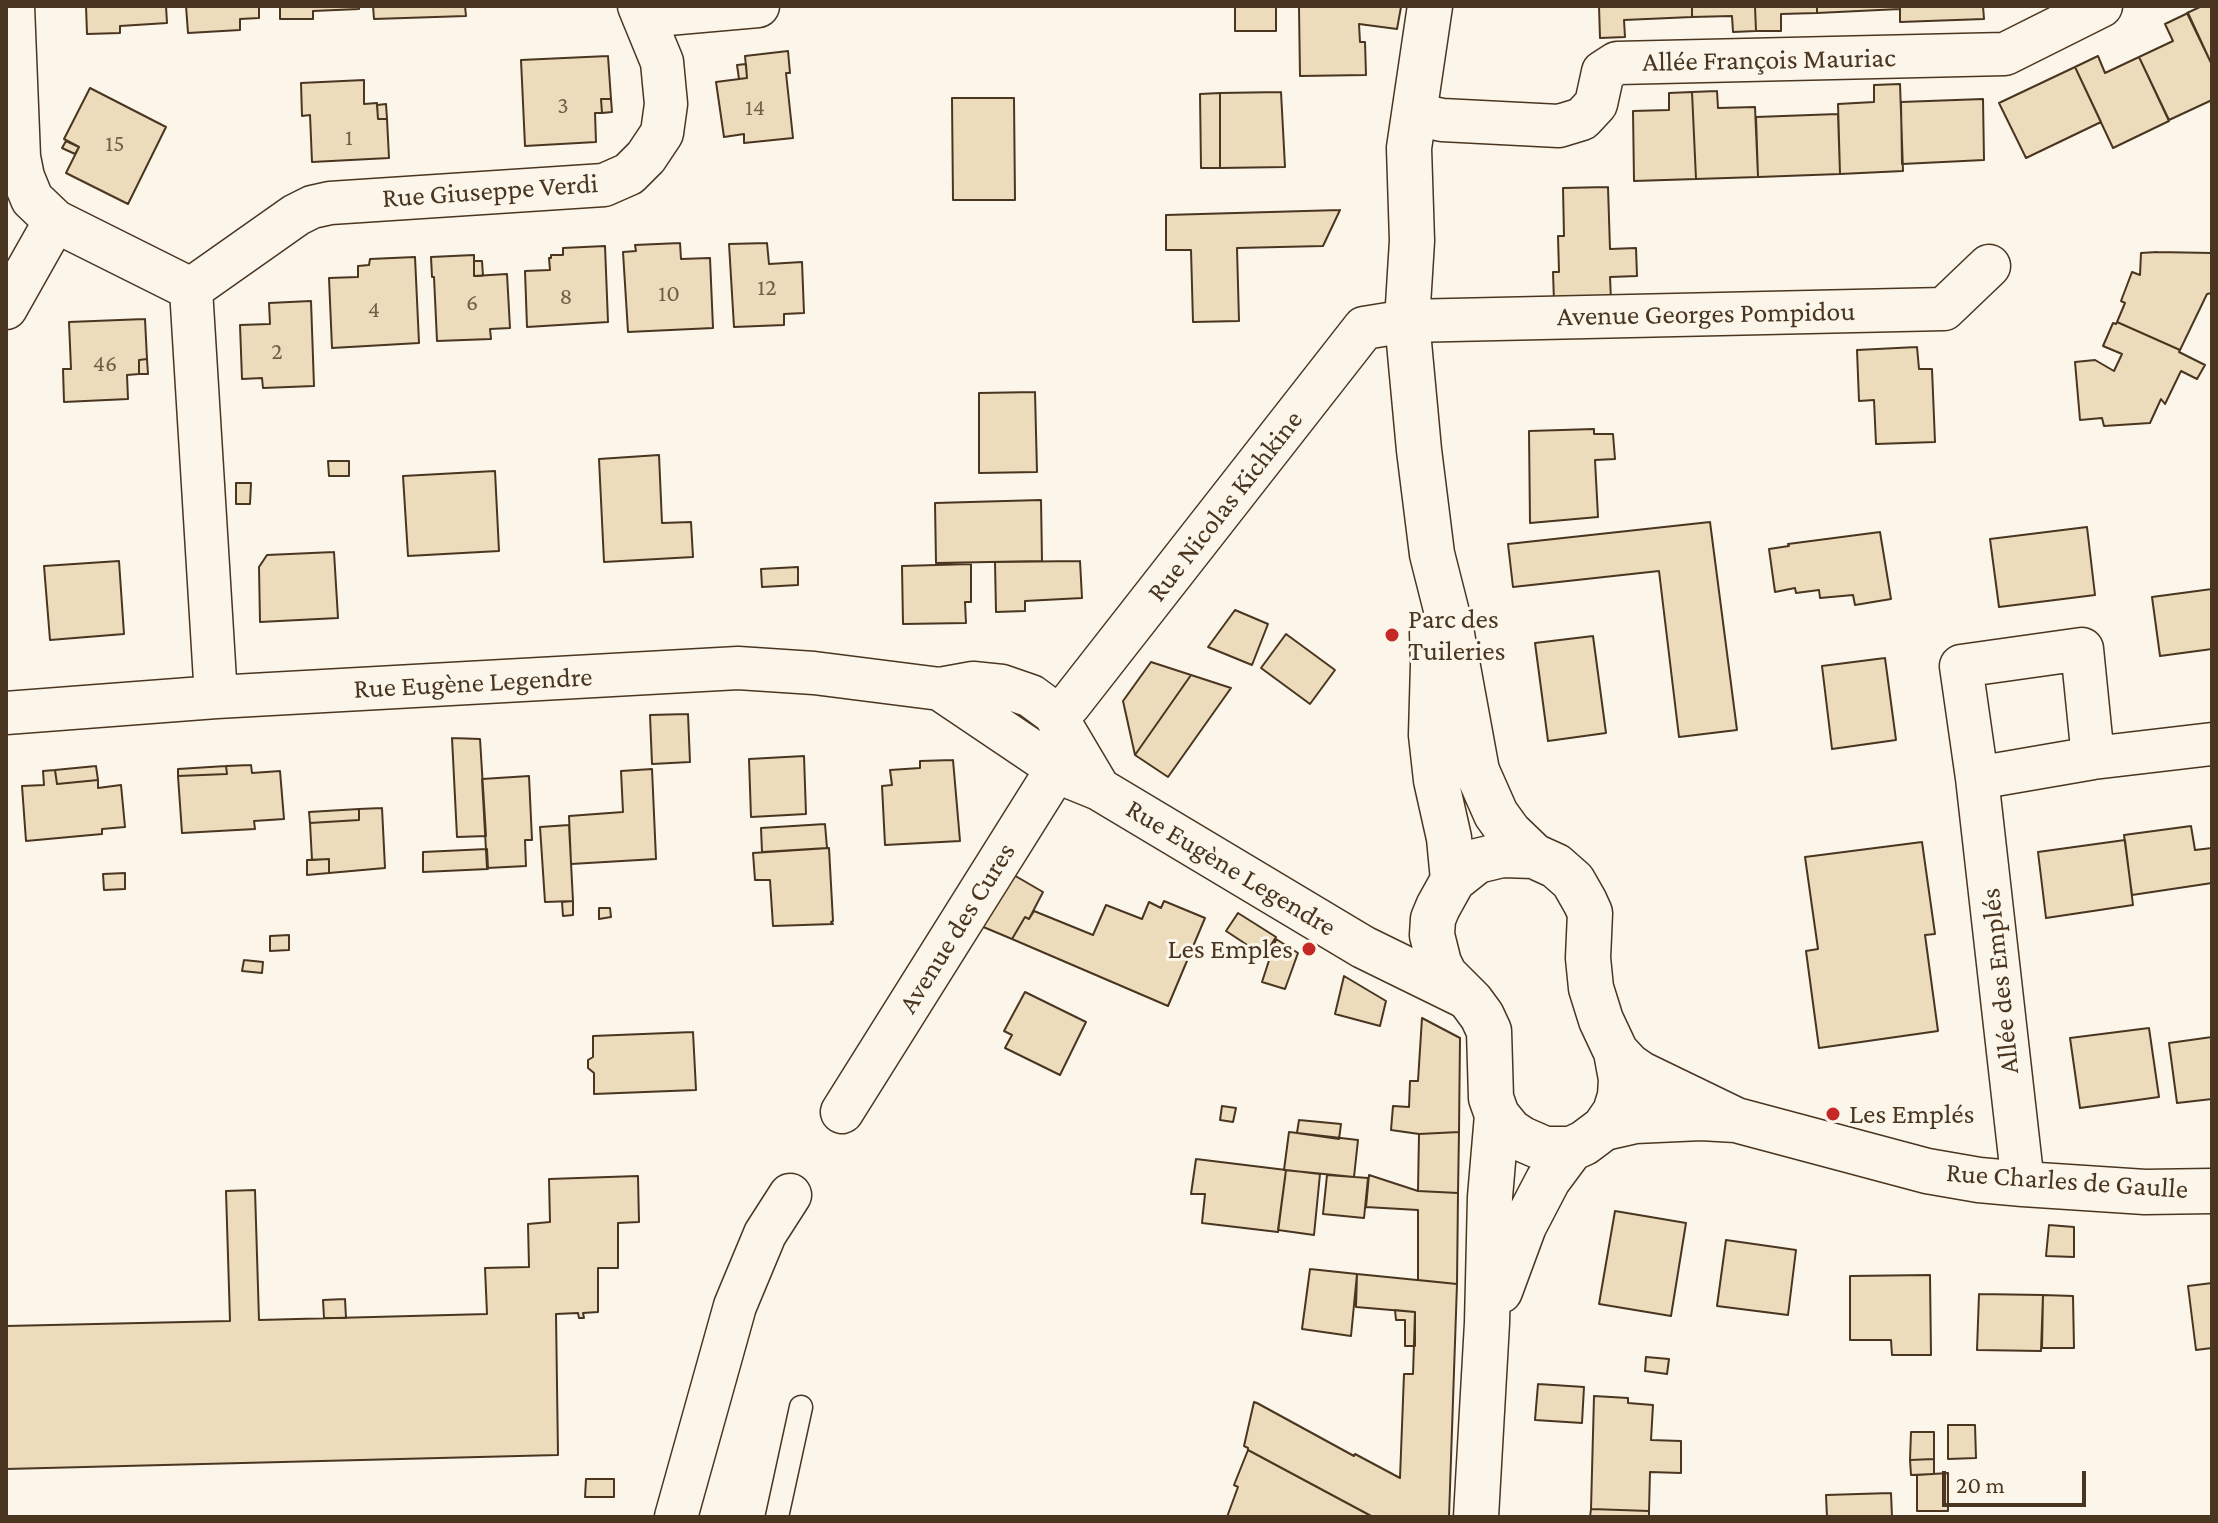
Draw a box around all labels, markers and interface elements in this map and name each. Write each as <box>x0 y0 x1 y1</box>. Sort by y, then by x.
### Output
street label: Allée François Mauriac <box>1642 41 1896 79</box>
house number: 3 <box>557 92 569 120</box>
house number: 14 <box>745 94 765 122</box>
house number: 1 <box>345 124 353 152</box>
house number: 15 <box>105 130 125 158</box>
street label: Rue Giuseppe Verdi <box>381 167 599 215</box>
house number: 12 <box>757 274 777 302</box>
house number: 10 <box>658 280 680 308</box>
house number: 8 <box>560 283 572 311</box>
house number: 6 <box>466 289 478 317</box>
street label: Avenue Georges Pompidou <box>1557 295 1855 333</box>
house number: 4 <box>368 296 380 324</box>
house number: 2 <box>271 338 283 366</box>
house number: 46 <box>93 350 117 378</box>
street label: Rue Nicolas Kichkine <box>1140 404 1310 608</box>
place label: Parc des Tuileries <box>1408 602 1506 668</box>
marker: Parc des Tuileries <box>1383 626 1401 644</box>
street label: Rue Eugène Legendre <box>353 660 593 706</box>
street label: Rue Eugène Legendre <box>1120 792 1342 944</box>
street label: Avenue des Cures <box>891 836 1023 1020</box>
street label: Allée des Emplés <box>1974 886 2026 1076</box>
place label: Les Emples <box>1167 932 1293 966</box>
marker: Les Emples <box>1300 940 1318 958</box>
place label: Les Emplés <box>1849 1097 1975 1131</box>
marker: Les Emplés <box>1824 1105 1842 1123</box>
street label: Rue Charles de Gaulle <box>1945 1156 2189 1206</box>
scale bar <box>1946 1455 2090 1505</box>
text: 20 m <box>1956 1471 2005 1498</box>

